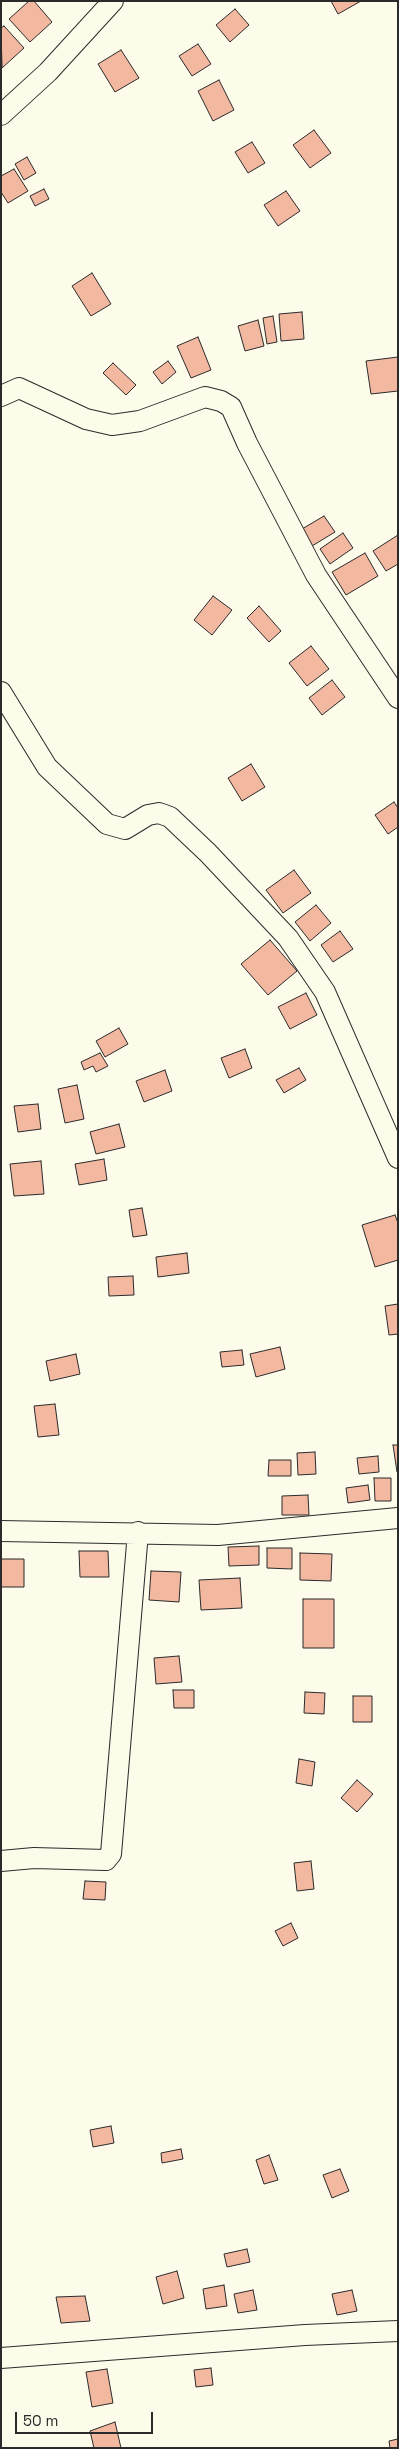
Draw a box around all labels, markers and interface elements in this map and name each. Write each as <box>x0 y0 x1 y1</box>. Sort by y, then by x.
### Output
scale bar <box>18 2402 155 2434</box>
text: 50 m <box>23 2411 58 2430</box>

